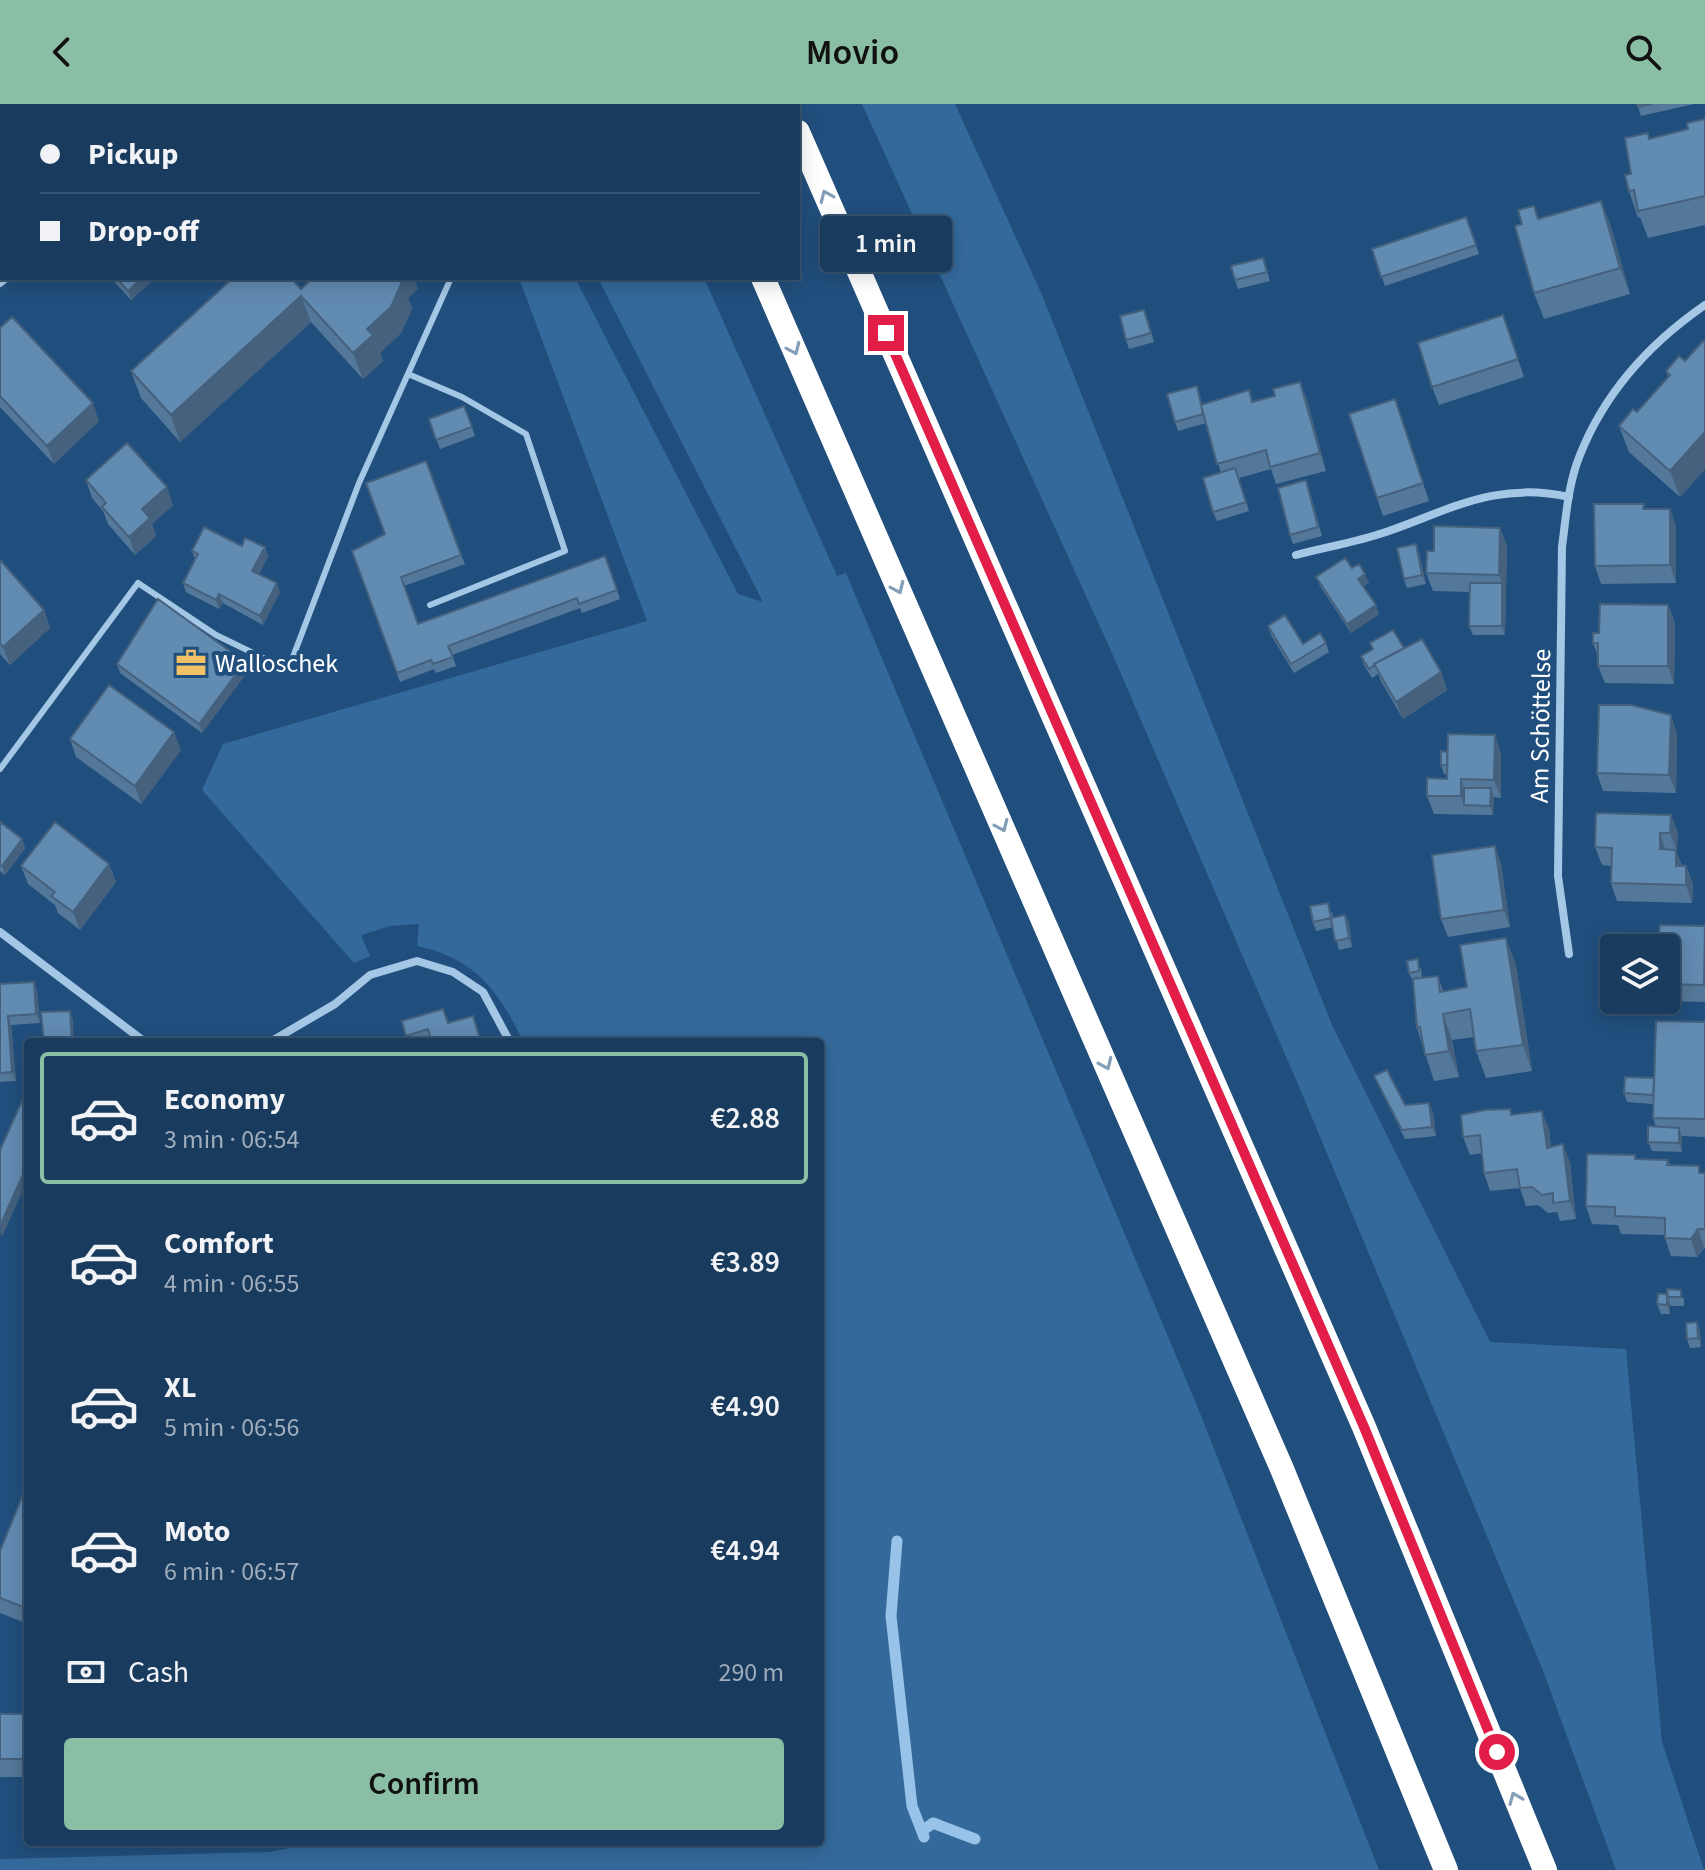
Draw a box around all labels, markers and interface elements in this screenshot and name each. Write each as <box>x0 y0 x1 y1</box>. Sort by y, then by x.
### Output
text: Movio <box>806 27 899 78</box>
icon: back <box>40 30 84 74</box>
icon: search <box>1621 30 1665 74</box>
text: Pickup <box>88 133 178 176</box>
one-way arrow <box>820 190 836 204</box>
text: Drop-off <box>88 210 199 253</box>
callout: 1 min <box>820 217 952 273</box>
text: 1 min <box>855 225 917 262</box>
route end <box>868 315 904 351</box>
one-way arrow <box>784 341 800 356</box>
one-way arrow <box>888 580 904 594</box>
place label: Walloschek <box>215 645 338 682</box>
office icon: Walloschek <box>174 646 208 680</box>
street label: Am Schöttelse <box>1521 648 1560 804</box>
one-way arrow <box>992 818 1008 832</box>
map controls <box>1600 934 1680 1014</box>
button: layers <box>1600 934 1680 1014</box>
one-way arrow <box>1096 1056 1112 1071</box>
text: Economy <box>164 1078 285 1121</box>
icon: car <box>68 1082 140 1154</box>
text: €2.88 <box>710 1097 780 1140</box>
text: 3 min · 06:54 <box>164 1121 299 1158</box>
text: Comfort <box>164 1222 274 1265</box>
icon: car <box>68 1226 140 1298</box>
text: €3.89 <box>710 1241 780 1284</box>
text: 4 min · 06:55 <box>164 1265 299 1302</box>
text: XL <box>164 1366 197 1409</box>
icon: car <box>68 1370 140 1442</box>
text: €4.90 <box>710 1385 780 1428</box>
text: 5 min · 06:56 <box>164 1409 299 1446</box>
text: Moto <box>164 1510 230 1553</box>
icon: car <box>68 1514 140 1586</box>
text: €4.94 <box>710 1529 780 1572</box>
text: 6 min · 06:57 <box>164 1553 299 1590</box>
icon: cash <box>64 1650 108 1694</box>
text: Cash <box>128 1651 189 1694</box>
text: 290 m <box>718 1654 784 1691</box>
route start <box>1479 1734 1515 1770</box>
button: Confirm <box>64 1738 784 1830</box>
one-way arrow <box>1509 1792 1525 1806</box>

